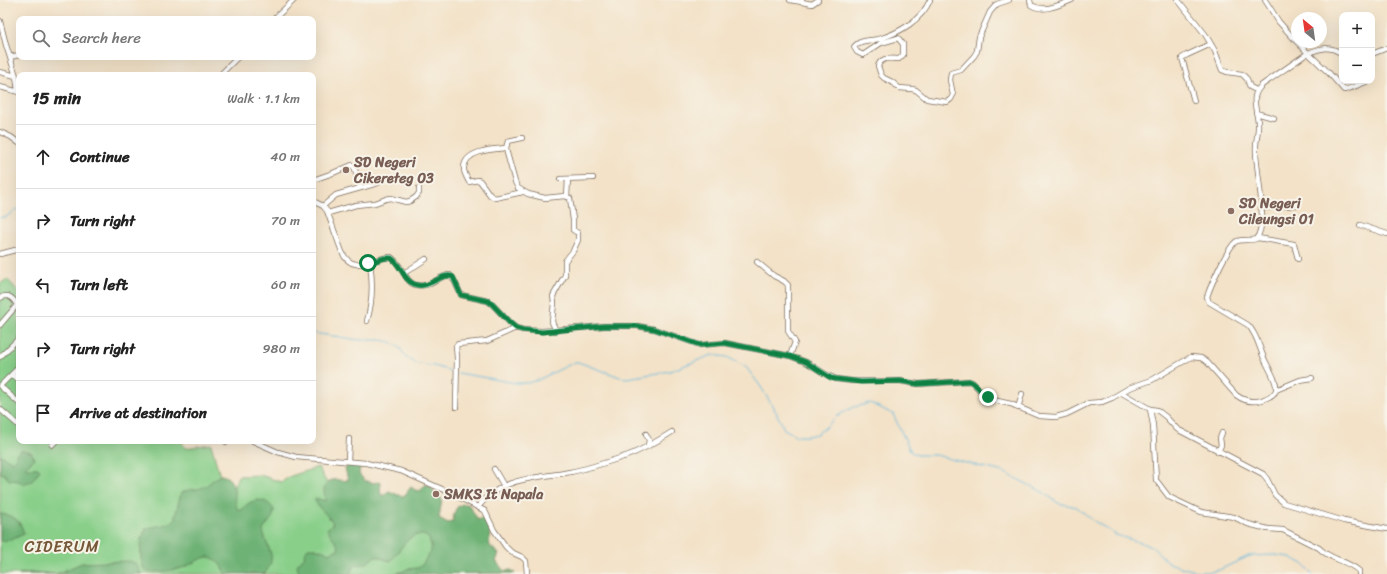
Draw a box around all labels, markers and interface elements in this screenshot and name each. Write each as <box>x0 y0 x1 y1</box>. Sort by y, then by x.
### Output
north arrow <box>1291 12 1327 48</box>
map controls <box>1339 12 1375 84</box>
button: + <box>1339 12 1375 48</box>
search box <box>16 16 316 60</box>
text: Search here <box>62 25 141 51</box>
icon: search <box>30 27 52 49</box>
button: − <box>1339 48 1375 84</box>
text: 15 min <box>32 83 81 113</box>
text: Walk · 1.1 km <box>227 87 300 110</box>
text: Continue <box>70 144 130 170</box>
text: 40 m <box>270 145 300 168</box>
icon: ahead <box>32 146 54 168</box>
place label: SD Negeri Cikereteg 03 <box>353 150 434 191</box>
marker: SD Negeri Cikereteg 03 <box>341 165 351 175</box>
place label: SD Negeri Cileungsi 01 <box>1238 191 1314 232</box>
marker: SD Negeri Cileungsi 01 <box>1226 206 1236 216</box>
text: Turn right <box>70 208 135 234</box>
text: 70 m <box>271 209 300 232</box>
icon: right <box>32 210 54 232</box>
route start <box>359 254 377 272</box>
text: Turn left <box>70 272 128 298</box>
text: 60 m <box>271 273 300 296</box>
icon: left <box>32 274 54 296</box>
text: Turn right <box>70 336 135 362</box>
text: 980 m <box>263 337 300 360</box>
icon: right <box>32 338 54 360</box>
route end <box>979 388 997 406</box>
text: Arrive at destination <box>70 400 207 426</box>
icon: arrive <box>32 402 54 424</box>
place label: SMKS It Napala <box>443 482 544 507</box>
marker: SMKS It Napala <box>431 489 441 499</box>
district label: CIDERUM <box>24 532 100 561</box>

